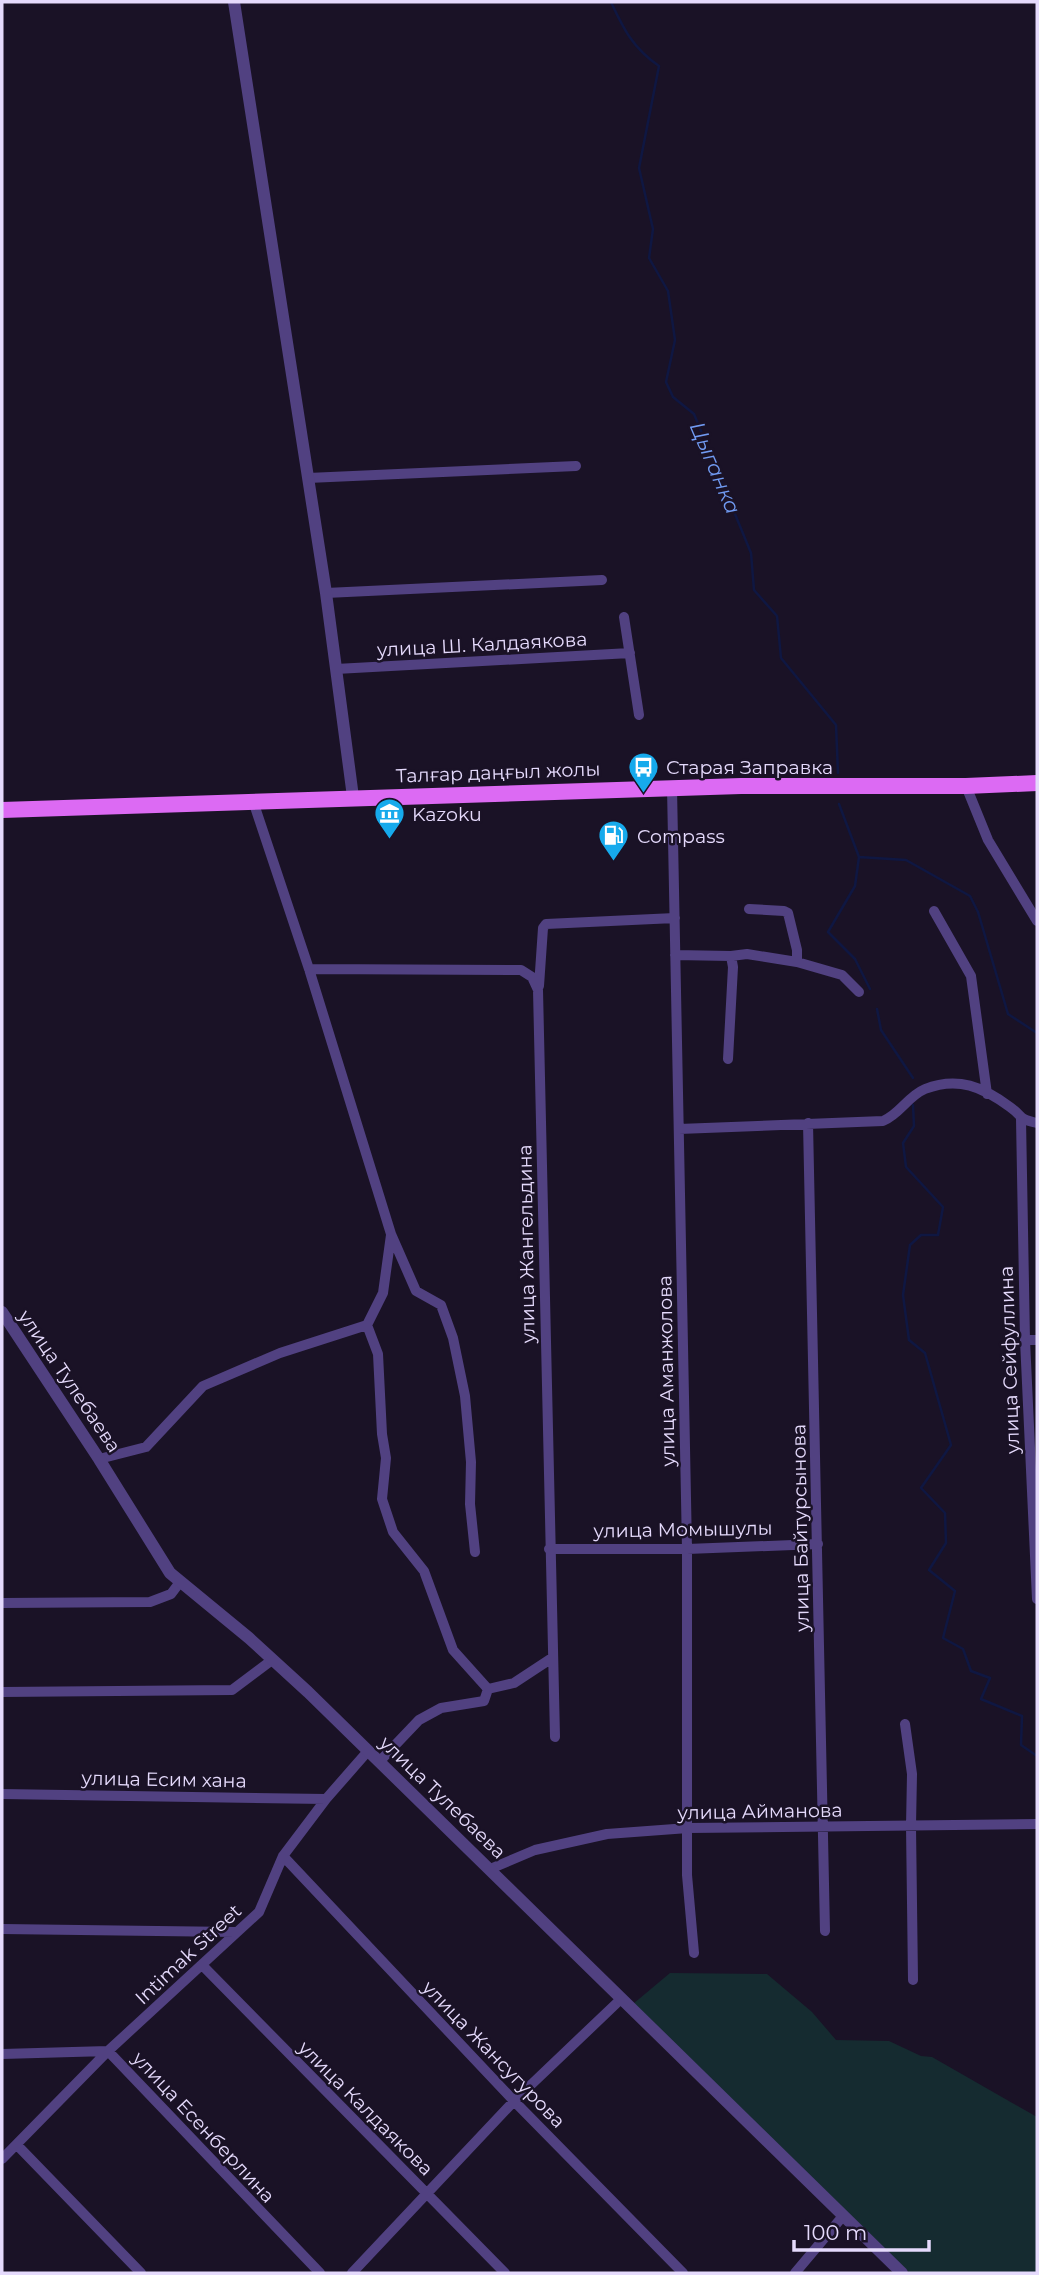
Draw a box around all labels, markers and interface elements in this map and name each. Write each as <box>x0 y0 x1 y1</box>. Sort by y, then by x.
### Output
water label: Цыганка <box>685 418 746 518</box>
street label: улица Ш. Калдаякова <box>375 628 588 662</box>
bus stop icon: Старая Заправка <box>626 750 660 794</box>
place label: Старая Заправка <box>666 756 833 779</box>
street label: Талғар даңғыл жолы <box>395 757 601 788</box>
museum icon: Kazoku <box>372 797 406 841</box>
place label: Kazoku <box>412 803 482 826</box>
fuel station icon: Compass <box>597 819 631 863</box>
place label: Compass <box>637 825 725 848</box>
street label: улица Жангельдина <box>513 1144 540 1345</box>
street label: улица Сейфуллина <box>995 1266 1024 1455</box>
street label: улица Аманжолова <box>653 1275 680 1468</box>
street label: улица Тулебаева <box>13 1305 126 1457</box>
street label: улица Байтурсынова <box>787 1424 814 1633</box>
street label: улица Момышулы <box>592 1516 773 1543</box>
street label: улица Тулебаева <box>374 1731 511 1864</box>
street label: улица Есим хана <box>80 1767 247 1792</box>
street label: улица Айманова <box>676 1799 843 1824</box>
street label: Intimak Street <box>131 1899 246 2009</box>
street label: улица Жансугурова <box>417 1975 570 2133</box>
street label: улица Калдаякова <box>293 2036 438 2180</box>
street label: улица Есенберлина <box>127 2046 280 2208</box>
scale bar <box>794 2208 929 2252</box>
text: 100 m <box>804 2220 867 2245</box>

